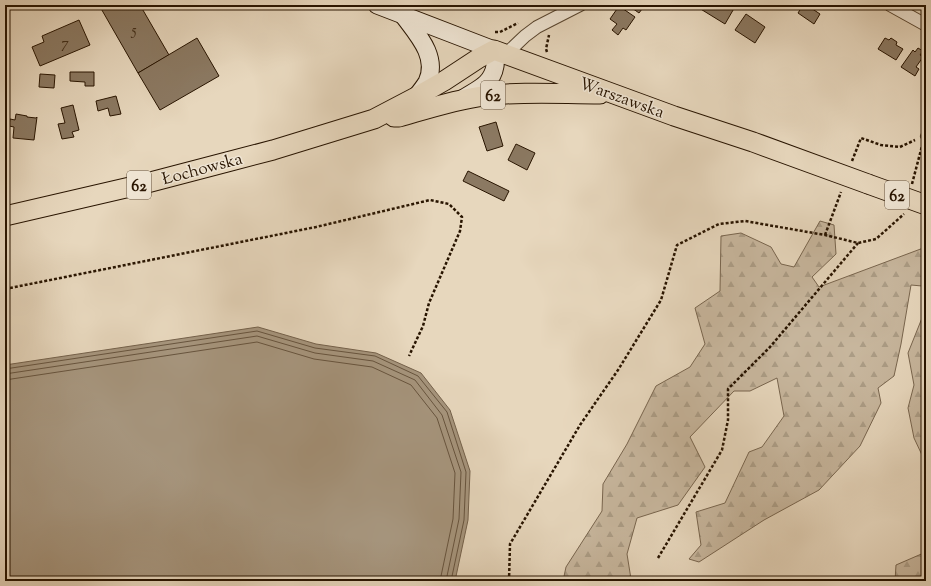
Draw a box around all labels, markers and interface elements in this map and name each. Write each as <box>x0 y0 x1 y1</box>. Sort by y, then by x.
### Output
house number: 5 <box>130 21 137 42</box>
house number: 7 <box>61 34 69 55</box>
street label: Warszawska <box>575 72 667 125</box>
road number: 62 <box>481 81 505 109</box>
street label: Łochowska <box>160 148 246 192</box>
road number: 62 <box>127 171 151 199</box>
road number: 62 <box>885 181 909 209</box>

